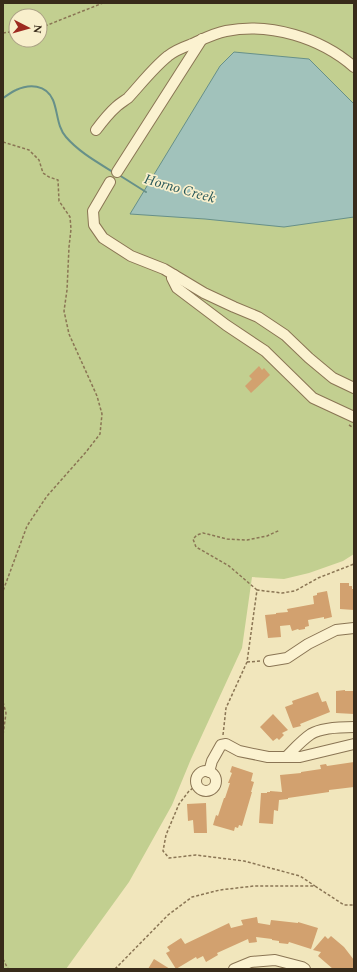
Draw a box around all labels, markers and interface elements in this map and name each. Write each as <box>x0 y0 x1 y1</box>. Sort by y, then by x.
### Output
north arrow <box>8 8 48 48</box>
text: N <box>29 24 46 34</box>
water label: Horno Creek <box>142 168 218 209</box>

